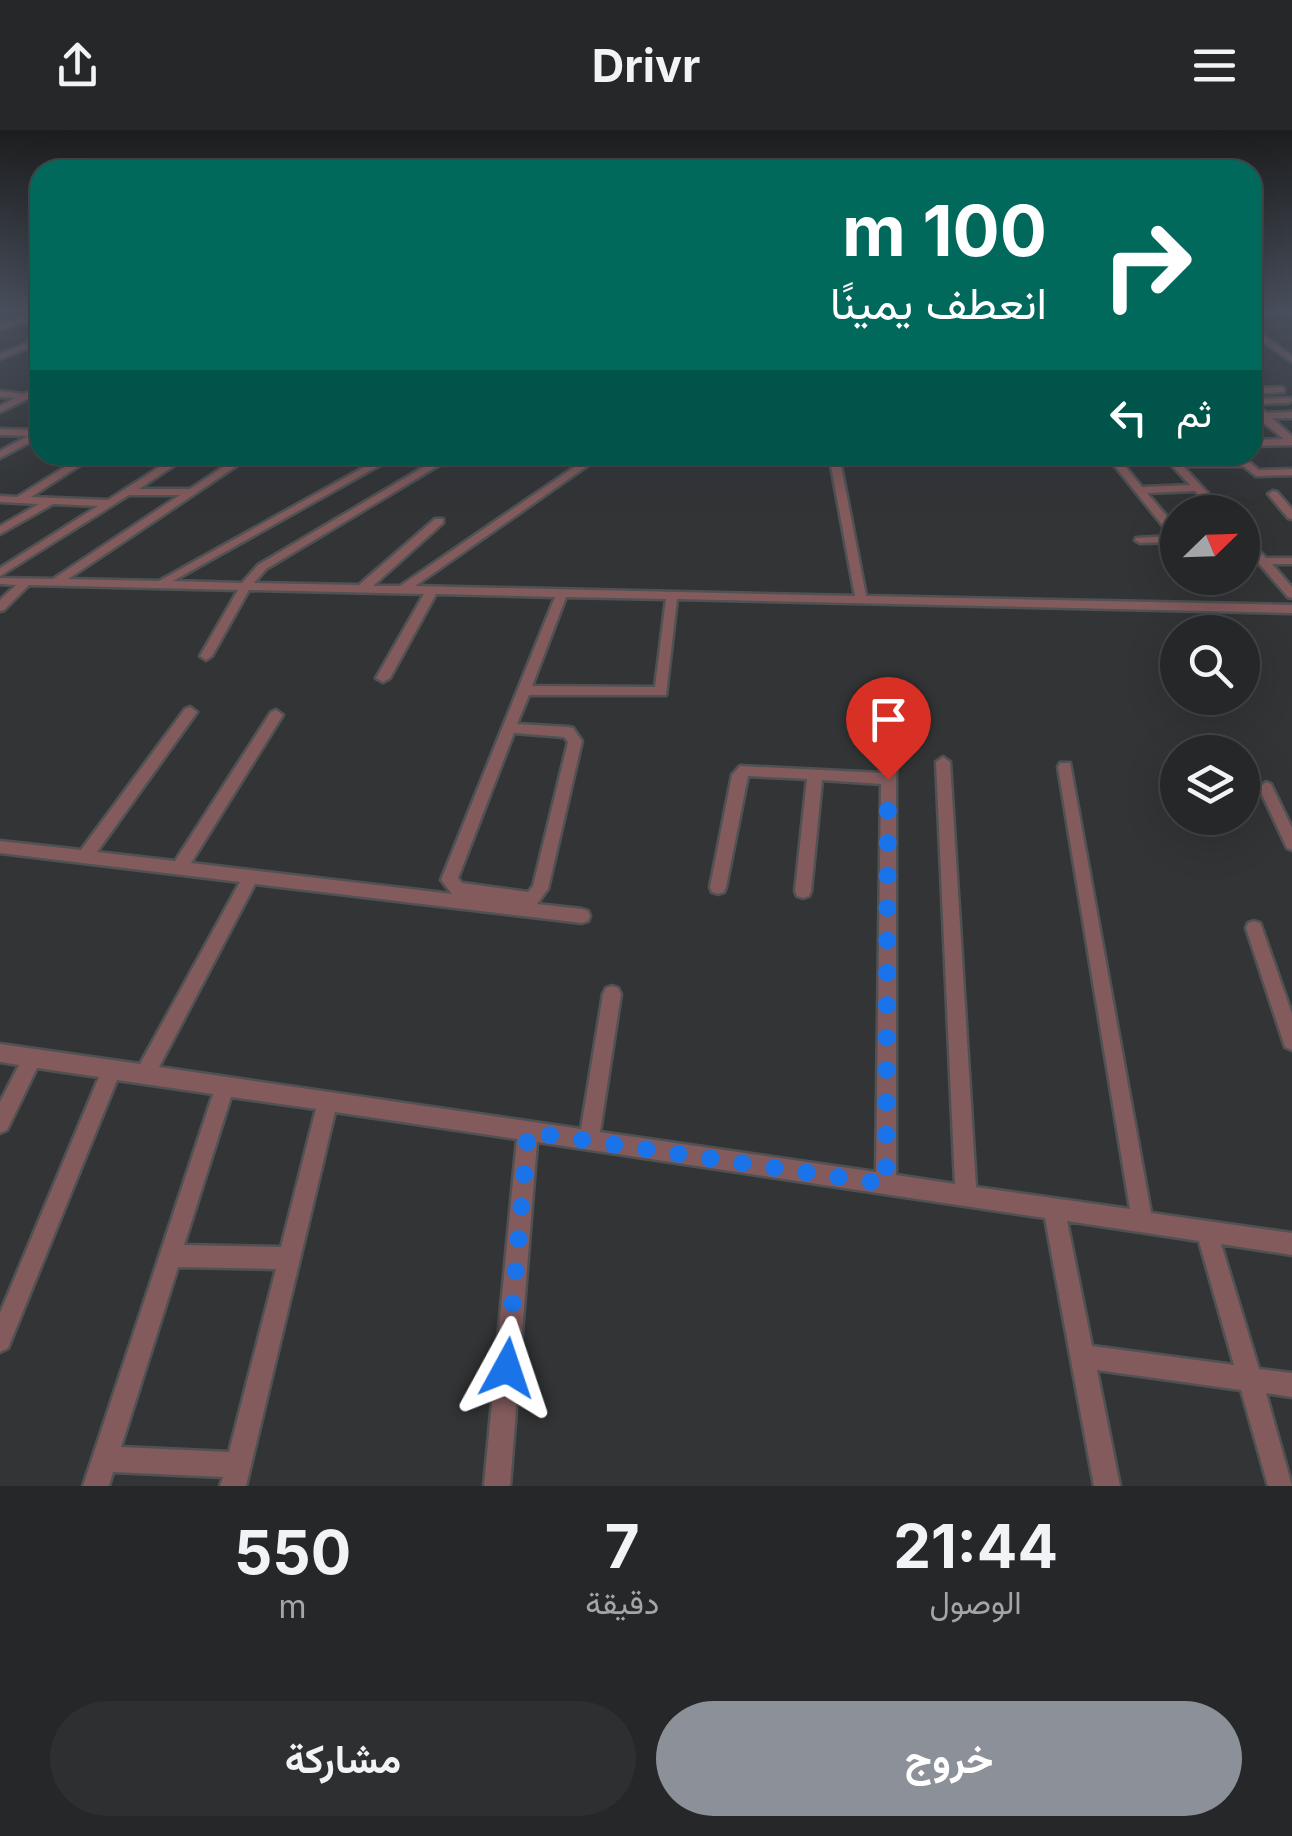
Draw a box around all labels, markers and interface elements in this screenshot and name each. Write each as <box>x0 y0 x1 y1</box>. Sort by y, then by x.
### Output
icon: share <box>50 38 105 93</box>
text: Drivr <box>592 38 700 93</box>
icon: menu <box>1187 38 1242 93</box>
text: 100 m <box>842 188 1047 273</box>
icon: right <box>1082 200 1212 330</box>
text: انعطف يمينًا <box>830 275 1047 330</box>
icon: left <box>1101 390 1156 445</box>
text: ثم <box>1176 390 1212 436</box>
north arrow <box>1160 495 1260 595</box>
map controls <box>1160 495 1260 835</box>
button: search <box>1160 615 1260 715</box>
pin <box>846 677 931 780</box>
icon: arrive <box>861 692 916 747</box>
button: layers <box>1160 735 1260 835</box>
position arrow <box>455 1316 559 1420</box>
text: 7 <box>605 1510 640 1582</box>
text: 21:44 <box>893 1510 1058 1582</box>
text: 550 <box>234 1516 351 1588</box>
text: دقيقة <box>585 1583 659 1622</box>
text: الوصول <box>929 1583 1022 1622</box>
text: m <box>279 1587 307 1626</box>
button: مشاركة <box>50 1701 636 1816</box>
button: خروج <box>656 1701 1242 1816</box>

